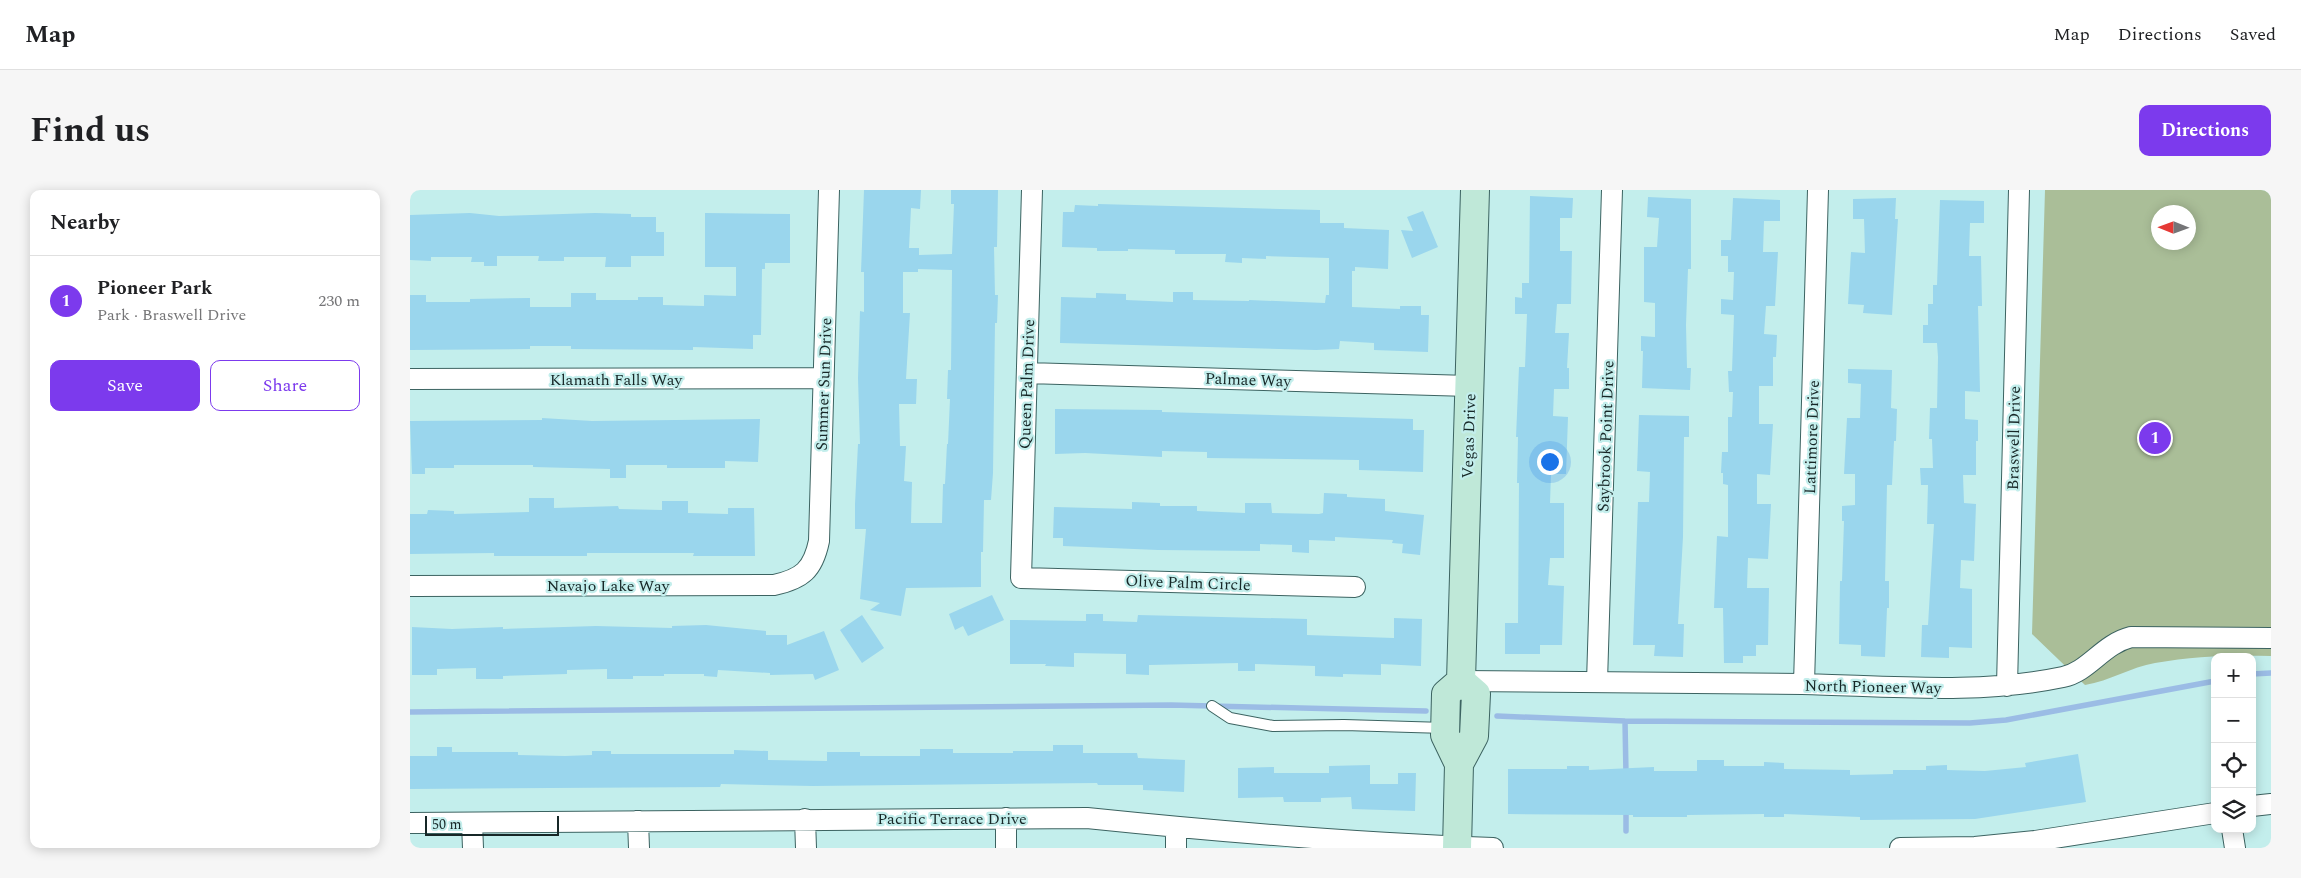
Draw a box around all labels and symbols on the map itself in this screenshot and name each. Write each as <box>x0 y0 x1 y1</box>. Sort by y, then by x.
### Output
north arrow <box>2151 205 2196 250</box>
street label: Summer Sun Drive <box>810 317 838 451</box>
street label: Queen Palm Drive <box>1013 319 1041 449</box>
street label: Saybrook Point Drive <box>1591 360 1621 512</box>
street label: Palmae Way <box>1204 366 1293 394</box>
street label: Klamath Falls Way <box>550 368 684 392</box>
street label: Lattimore Drive <box>1798 380 1826 494</box>
street label: Braswell Drive <box>2001 386 2027 490</box>
street label: Vegas Drive <box>1456 393 1482 479</box>
pin: 1 <box>2139 419 2171 457</box>
your location <box>1537 449 1563 475</box>
street label: Olive Palm Circle <box>1125 569 1251 597</box>
street label: Navajo Lake Way <box>547 574 671 598</box>
street label: North Pioneer Way <box>1805 674 1943 700</box>
street label: Pacific Terrace Drive <box>877 807 1027 831</box>
scale bar <box>425 813 559 836</box>

